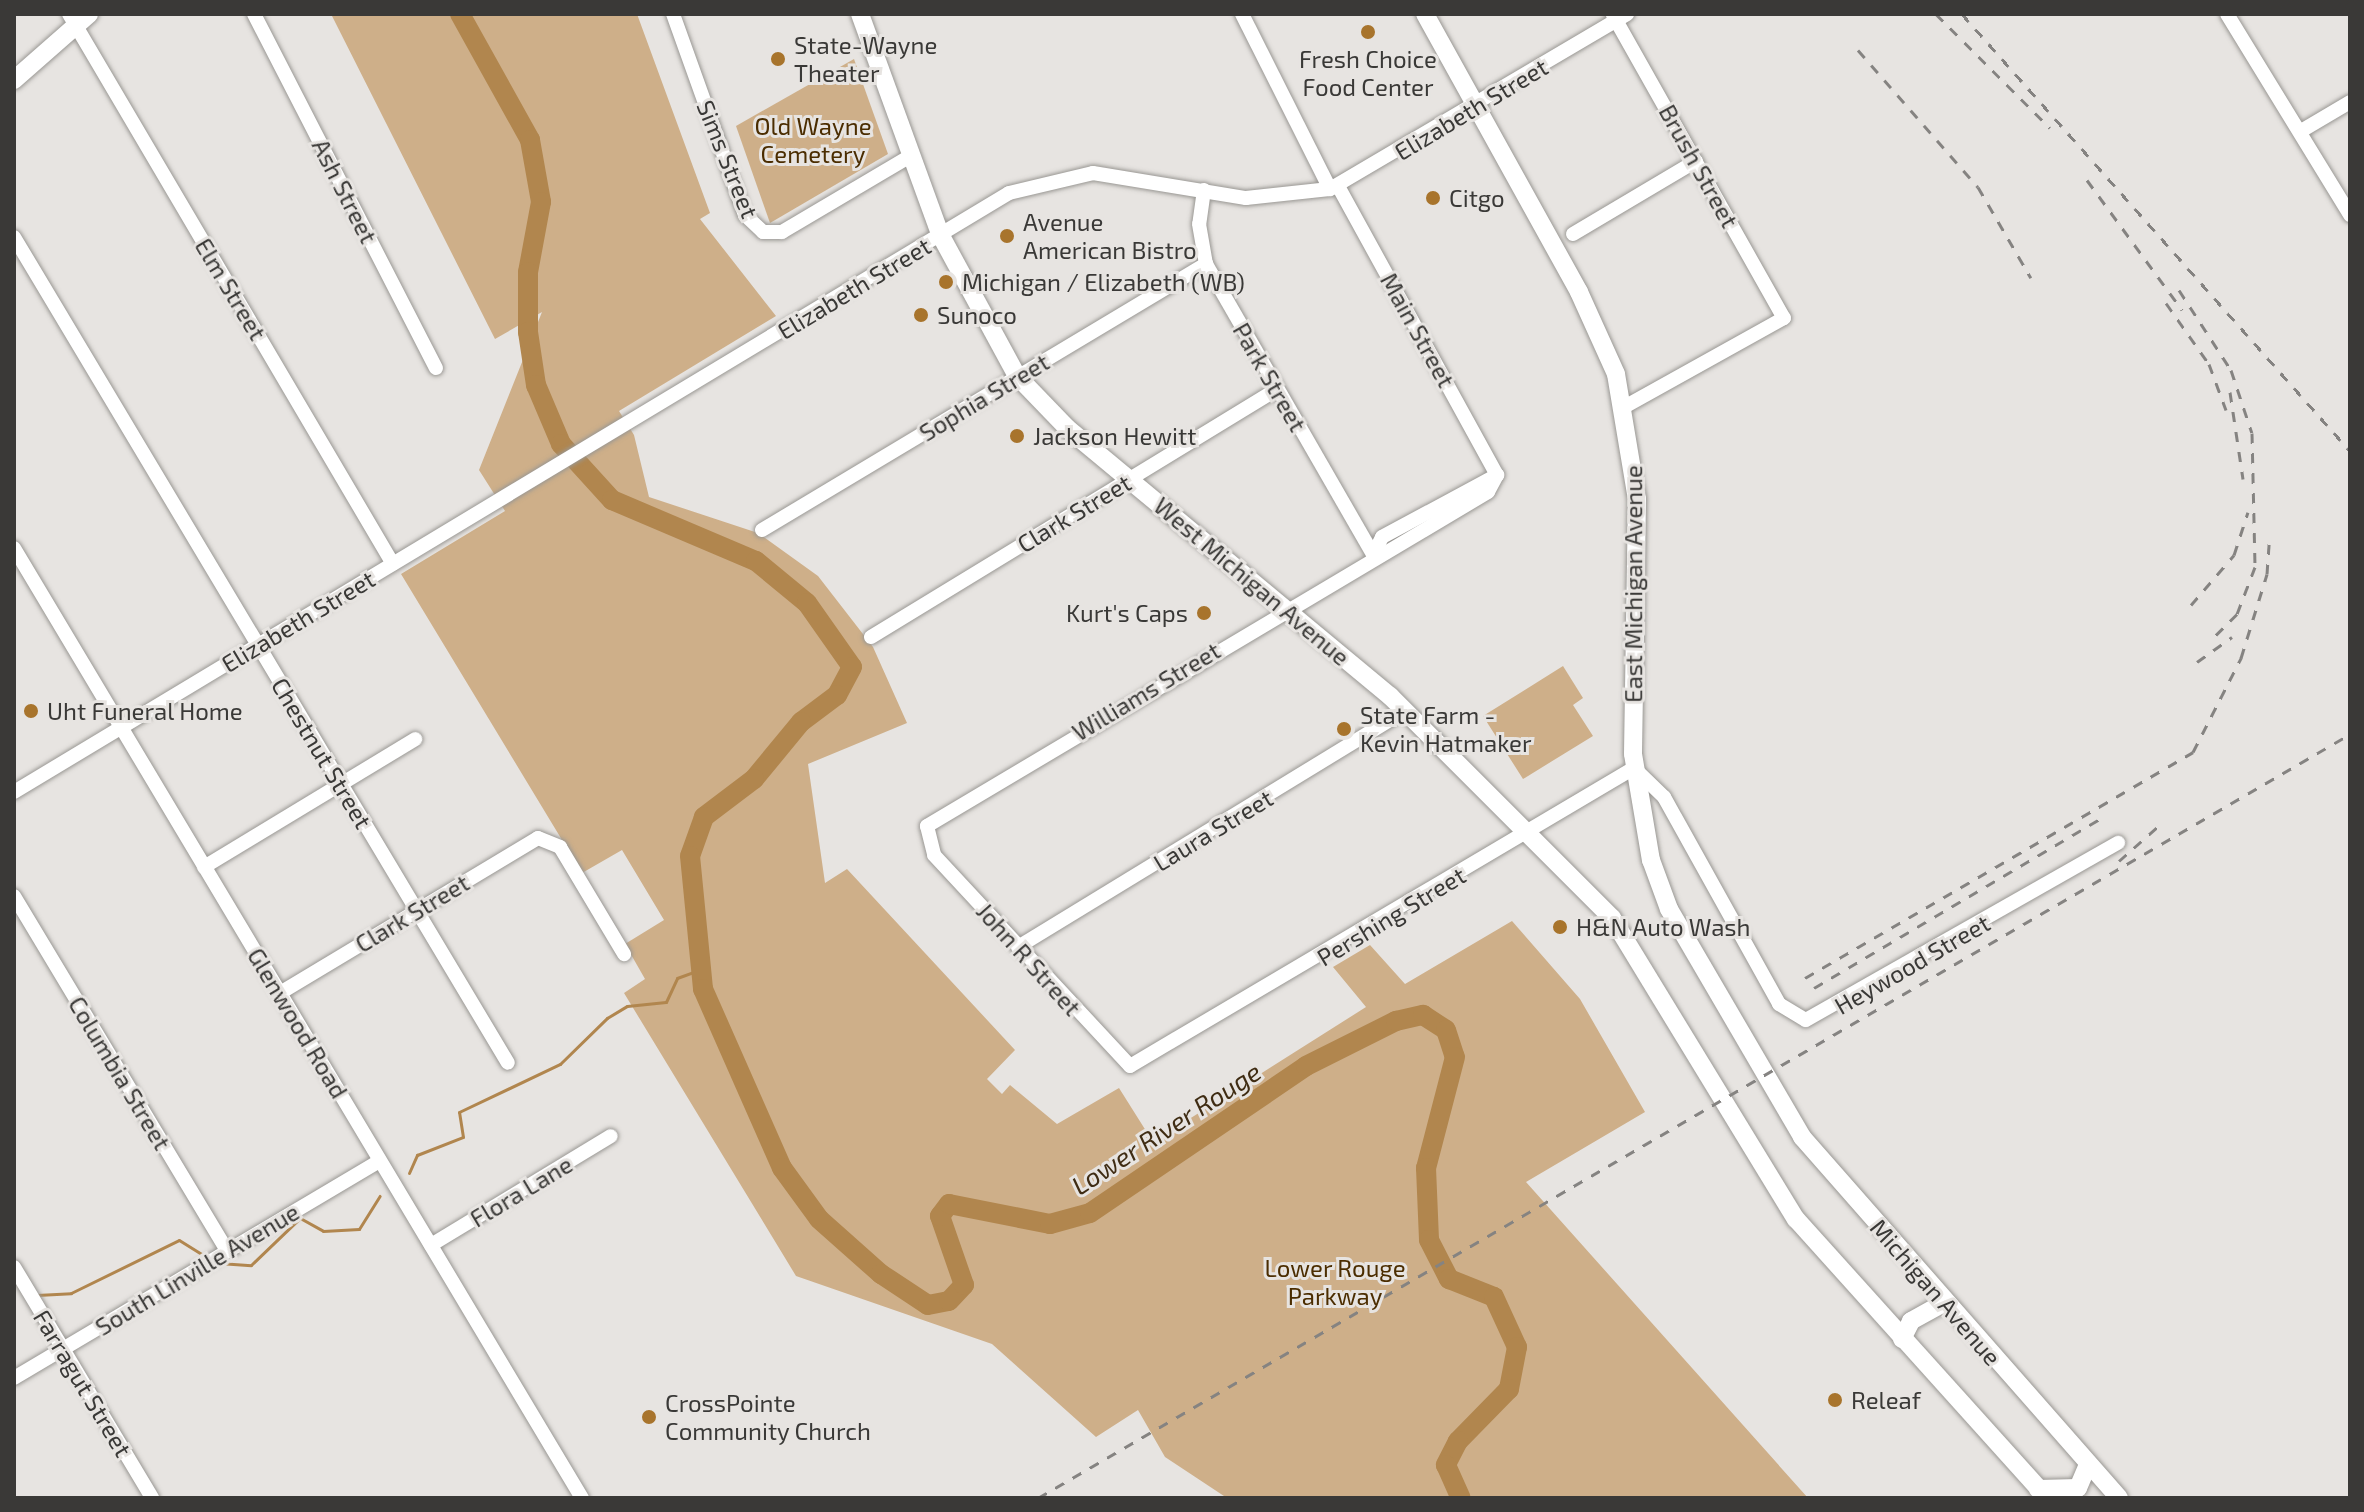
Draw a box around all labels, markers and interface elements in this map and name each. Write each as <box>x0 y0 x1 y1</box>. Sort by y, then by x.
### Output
marker: Fresh Choice Food Center <box>1359 23 1377 41</box>
place label: State-Wayne Theater <box>794 31 937 87</box>
place label: Fresh Choice Food Center <box>1299 45 1437 101</box>
marker: State-Wayne Theater <box>769 50 787 68</box>
street label: Elizabeth Street <box>1389 52 1553 166</box>
street label: Sims Street <box>691 96 765 222</box>
street label: Brush Street <box>1653 99 1745 233</box>
park label: Old Wayne Cemetery <box>754 112 872 168</box>
street label: Ash Street <box>306 134 384 248</box>
place label: Citgo <box>1449 184 1505 212</box>
marker: Citgo <box>1424 189 1442 207</box>
place label: Avenue American Bistro <box>1023 208 1197 264</box>
marker: Avenue American Bistro <box>998 227 1016 245</box>
street label: Elizabeth Street <box>772 231 936 345</box>
street label: Elm Street <box>189 233 273 345</box>
place label: Michigan / Elizabeth (WB) <box>962 268 1245 296</box>
street label: Main Street <box>1375 268 1461 392</box>
marker: Michigan / Elizabeth (WB) <box>937 273 955 291</box>
place label: Sunoco <box>937 301 1017 329</box>
marker: Sunoco <box>912 306 930 324</box>
street label: Park Street <box>1227 317 1313 437</box>
street label: Sophia Street <box>914 347 1054 447</box>
place label: Jackson Hewitt <box>1033 422 1196 450</box>
marker: Jackson Hewitt <box>1008 427 1026 445</box>
street label: East Michigan Avenue <box>1619 465 1647 703</box>
street label: Clark Street <box>1012 468 1136 558</box>
street label: West Michigan Avenue <box>1148 491 1356 671</box>
street label: Elizabeth Street <box>216 564 380 678</box>
place label: Kurt's Caps <box>1066 599 1188 627</box>
marker: Kurt's Caps <box>1195 604 1213 622</box>
street label: Williams Street <box>1067 636 1225 746</box>
street label: Chestnut Street <box>266 672 378 834</box>
place label: Uht Funeral Home <box>47 697 243 725</box>
place label: State Farm - Kevin Hatmaker <box>1360 701 1532 757</box>
marker: Uht Funeral Home <box>22 702 40 720</box>
marker: State Farm - Kevin Hatmaker <box>1335 720 1353 738</box>
street label: Laura Street <box>1148 783 1278 877</box>
street label: Pershing Street <box>1312 860 1470 972</box>
street label: Clark Street <box>350 868 474 958</box>
street label: John R Street <box>971 897 1087 1021</box>
street label: Heywood Street <box>1829 908 1995 1020</box>
place label: H&N Auto Wash <box>1576 913 1751 941</box>
marker: H&N Auto Wash <box>1551 918 1569 936</box>
street label: Glenwood Road <box>242 943 354 1103</box>
street label: Columbia Street <box>63 991 177 1155</box>
water label: Lower River Rouge <box>1065 1055 1267 1201</box>
street label: Flora Lane <box>465 1149 577 1233</box>
street label: South Linville Avenue <box>90 1197 304 1341</box>
street label: Michigan Avenue <box>1865 1213 2007 1371</box>
park label: Lower Rouge Parkway <box>1264 1254 1406 1310</box>
street label: Farragut Street <box>28 1304 138 1462</box>
place label: Releaf <box>1851 1386 1921 1414</box>
place label: CrossPointe Community Church <box>665 1389 871 1445</box>
marker: Releaf <box>1826 1391 1844 1409</box>
marker: CrossPointe Community Church <box>640 1408 658 1426</box>

